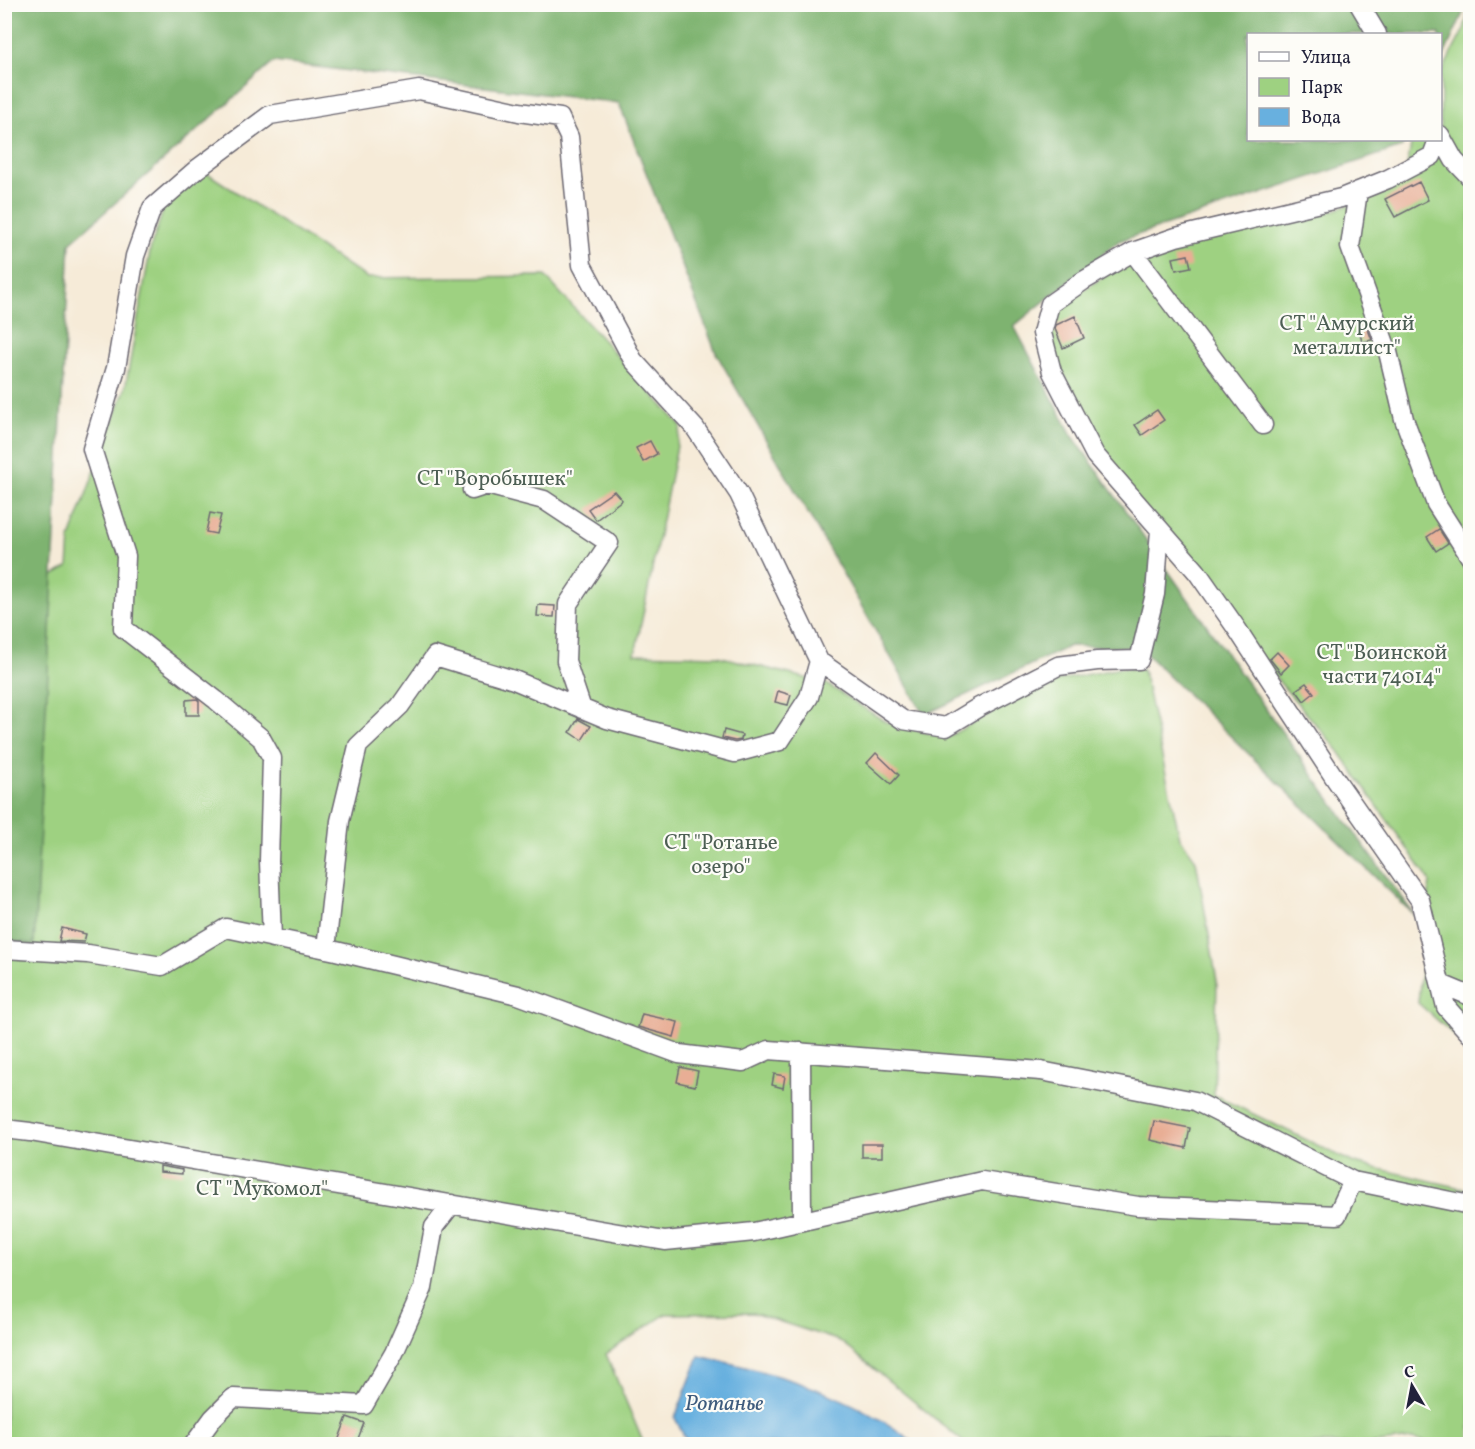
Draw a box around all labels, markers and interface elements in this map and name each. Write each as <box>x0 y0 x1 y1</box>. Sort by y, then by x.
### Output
legend <box>1247 33 1442 141</box>
text: Улица <box>1301 46 1351 71</box>
text: Парк <box>1301 76 1343 101</box>
text: Вода <box>1301 106 1341 131</box>
park label: СТ "Амурский металлист" <box>1279 310 1415 363</box>
park label: СТ "Воробышек" <box>417 465 573 494</box>
park label: СТ "Воинской части 74014" <box>1317 639 1448 692</box>
park label: СТ "Ротанье озеро" <box>664 829 778 882</box>
park label: СТ "Мукомол" <box>196 1175 328 1204</box>
north arrow <box>1382 1356 1442 1416</box>
text: С <box>1403 1361 1417 1385</box>
water label: Ротанье <box>685 1389 763 1420</box>

